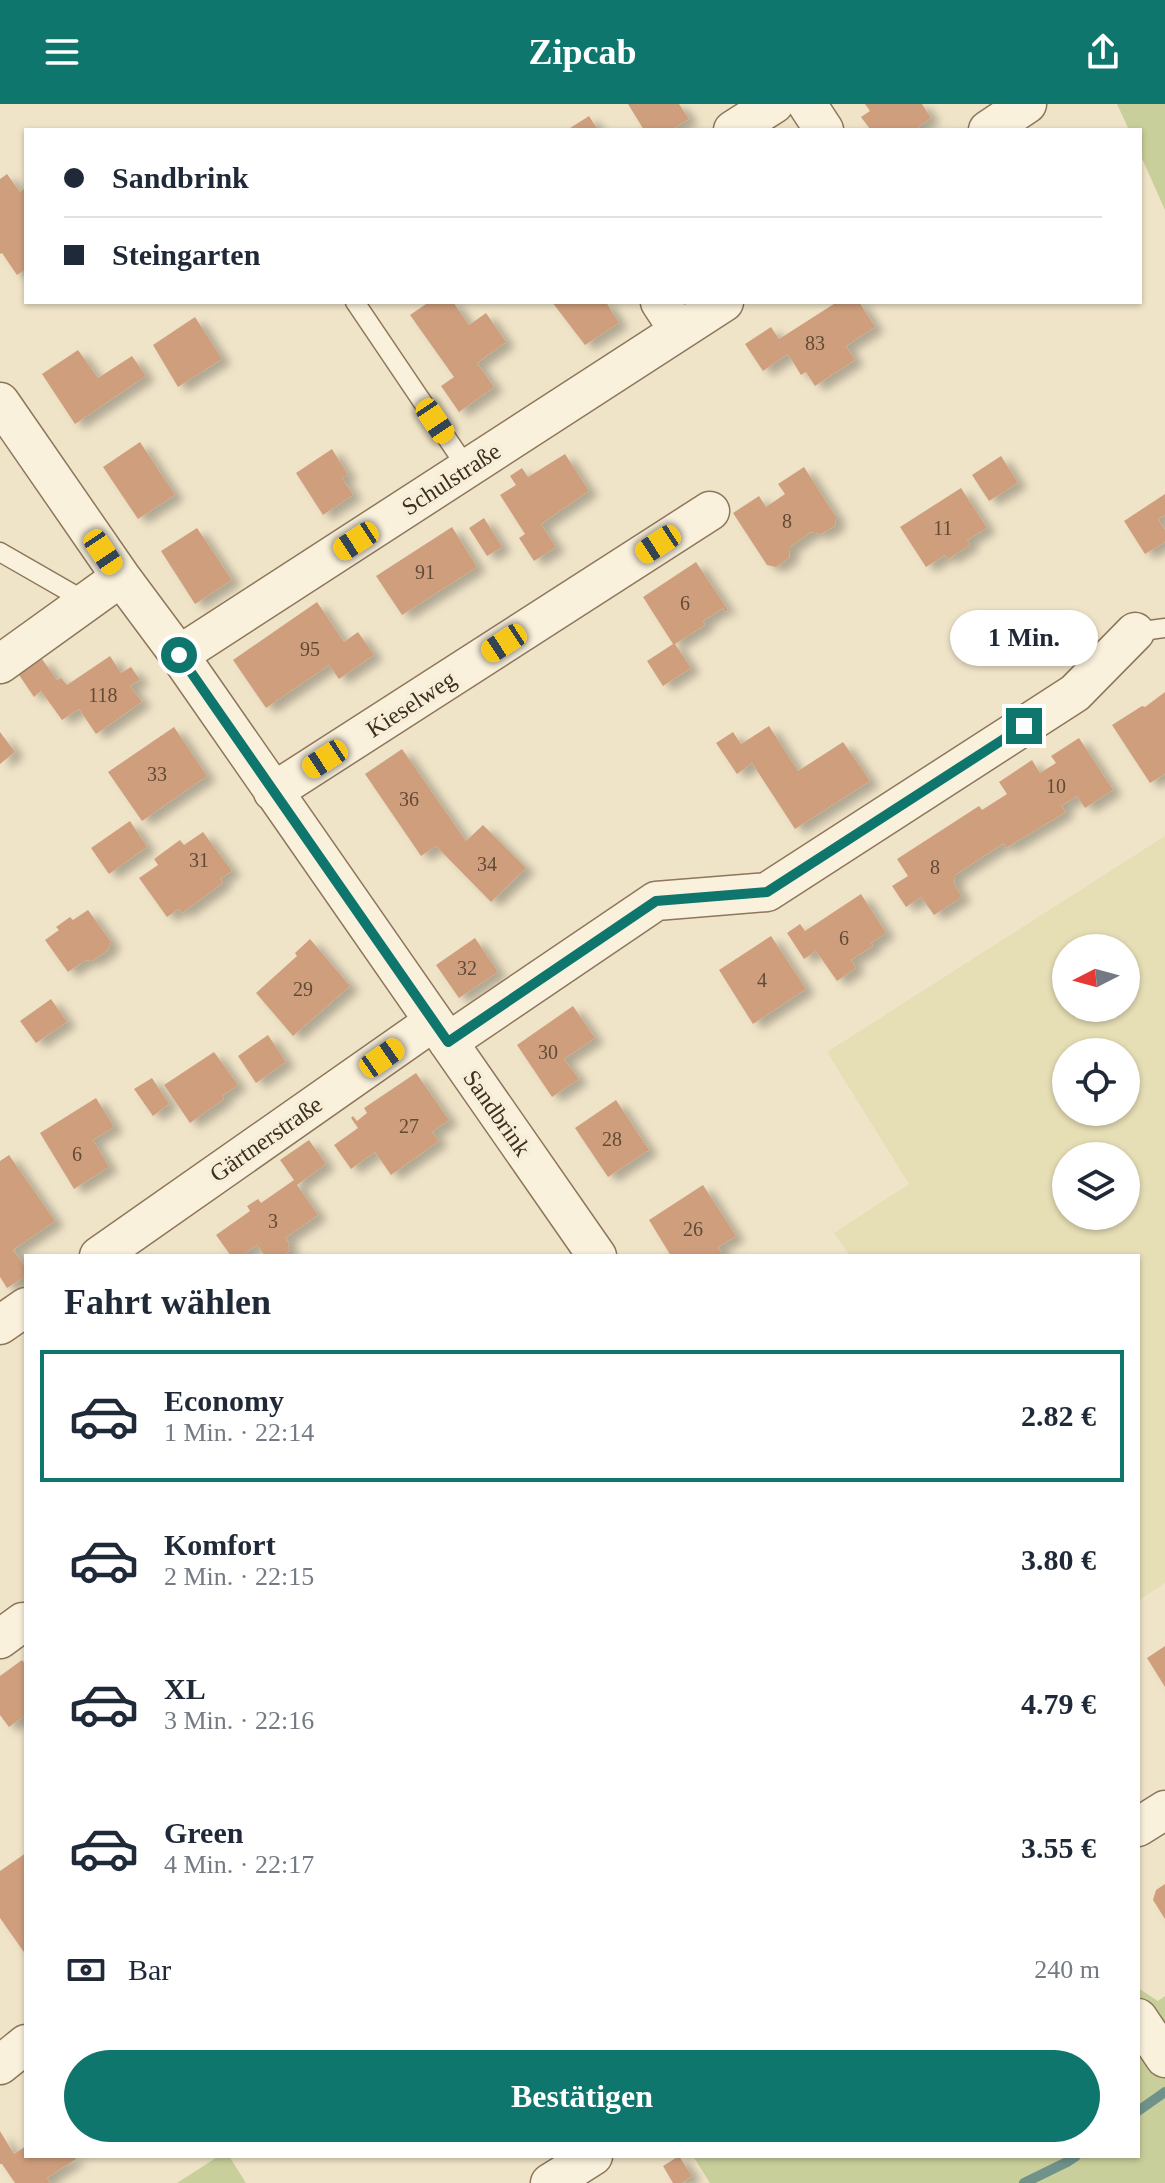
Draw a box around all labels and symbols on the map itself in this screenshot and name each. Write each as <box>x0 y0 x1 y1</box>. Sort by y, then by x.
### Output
house number: 83 <box>805 332 825 354</box>
car <box>412 394 458 448</box>
street label: Schulstraße <box>397 438 505 520</box>
house number: 8 <box>782 510 792 532</box>
house number: 11 <box>933 517 953 539</box>
car <box>329 518 383 564</box>
car <box>631 521 685 567</box>
car <box>80 525 126 579</box>
house number: 91 <box>415 561 435 583</box>
house number: 6 <box>680 592 690 614</box>
callout: 1 Min. <box>950 610 1098 666</box>
car <box>477 620 531 666</box>
route start <box>161 637 197 673</box>
house number: 95 <box>300 638 320 660</box>
street label: Kieselweg <box>361 666 461 742</box>
house number: 118 <box>88 684 118 706</box>
route end <box>1006 708 1042 744</box>
car <box>298 736 352 782</box>
house number: 33 <box>147 763 167 785</box>
house number: 10 <box>1046 775 1066 797</box>
house number: 36 <box>399 788 419 810</box>
house number: 31 <box>189 849 209 871</box>
house number: 34 <box>477 853 497 875</box>
house number: 8 <box>930 856 940 878</box>
house number: 6 <box>839 927 849 949</box>
north arrow <box>1052 934 1140 1022</box>
house number: 32 <box>457 957 477 979</box>
house number: 4 <box>757 969 767 991</box>
house number: 29 <box>293 978 313 1000</box>
car <box>355 1034 409 1082</box>
house number: 30 <box>538 1041 558 1063</box>
street label: Sandbrink <box>458 1065 536 1161</box>
street label: Gärtnerstraße <box>205 1091 327 1187</box>
house number: 27 <box>399 1115 419 1137</box>
house number: 28 <box>602 1128 622 1150</box>
house number: 6 <box>72 1143 82 1165</box>
house number: 3 <box>268 1210 278 1232</box>
house number: 26 <box>683 1218 703 1240</box>

